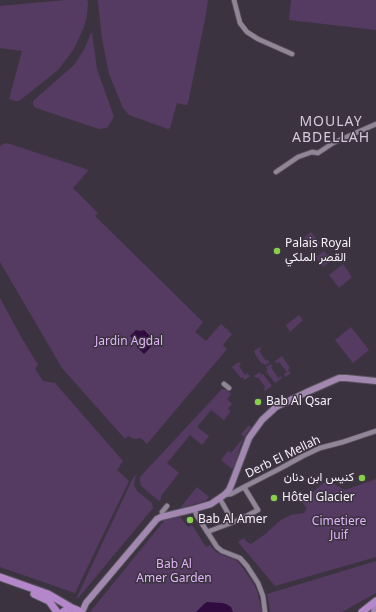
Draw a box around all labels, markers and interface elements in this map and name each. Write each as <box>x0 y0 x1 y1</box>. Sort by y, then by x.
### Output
district label: MOULAY ABDELLAH <box>292 114 370 146</box>
place label: Palais Royal القصر الملكي <box>285 237 351 265</box>
marker: Palais Royal القصر الملكي <box>272 246 282 256</box>
park label: Jardin Agdal <box>95 335 163 349</box>
place label: Bab Al Qsar <box>266 395 332 409</box>
marker: Bab Al Qsar <box>253 397 263 407</box>
street label: Derb El Mellah <box>243 433 323 481</box>
place label: كنيس ابن دنان <box>284 471 354 485</box>
marker: كنيس ابن دنان <box>357 473 367 483</box>
place label: Hôtel Glacier <box>282 491 355 505</box>
marker: Hôtel Glacier <box>269 493 279 503</box>
place label: Bab Al Amer <box>198 513 268 527</box>
marker: Bab Al Amer <box>185 515 195 525</box>
park label: Cimetiere Juif <box>312 515 366 543</box>
park label: Bab Al Amer Garden <box>136 558 212 586</box>

